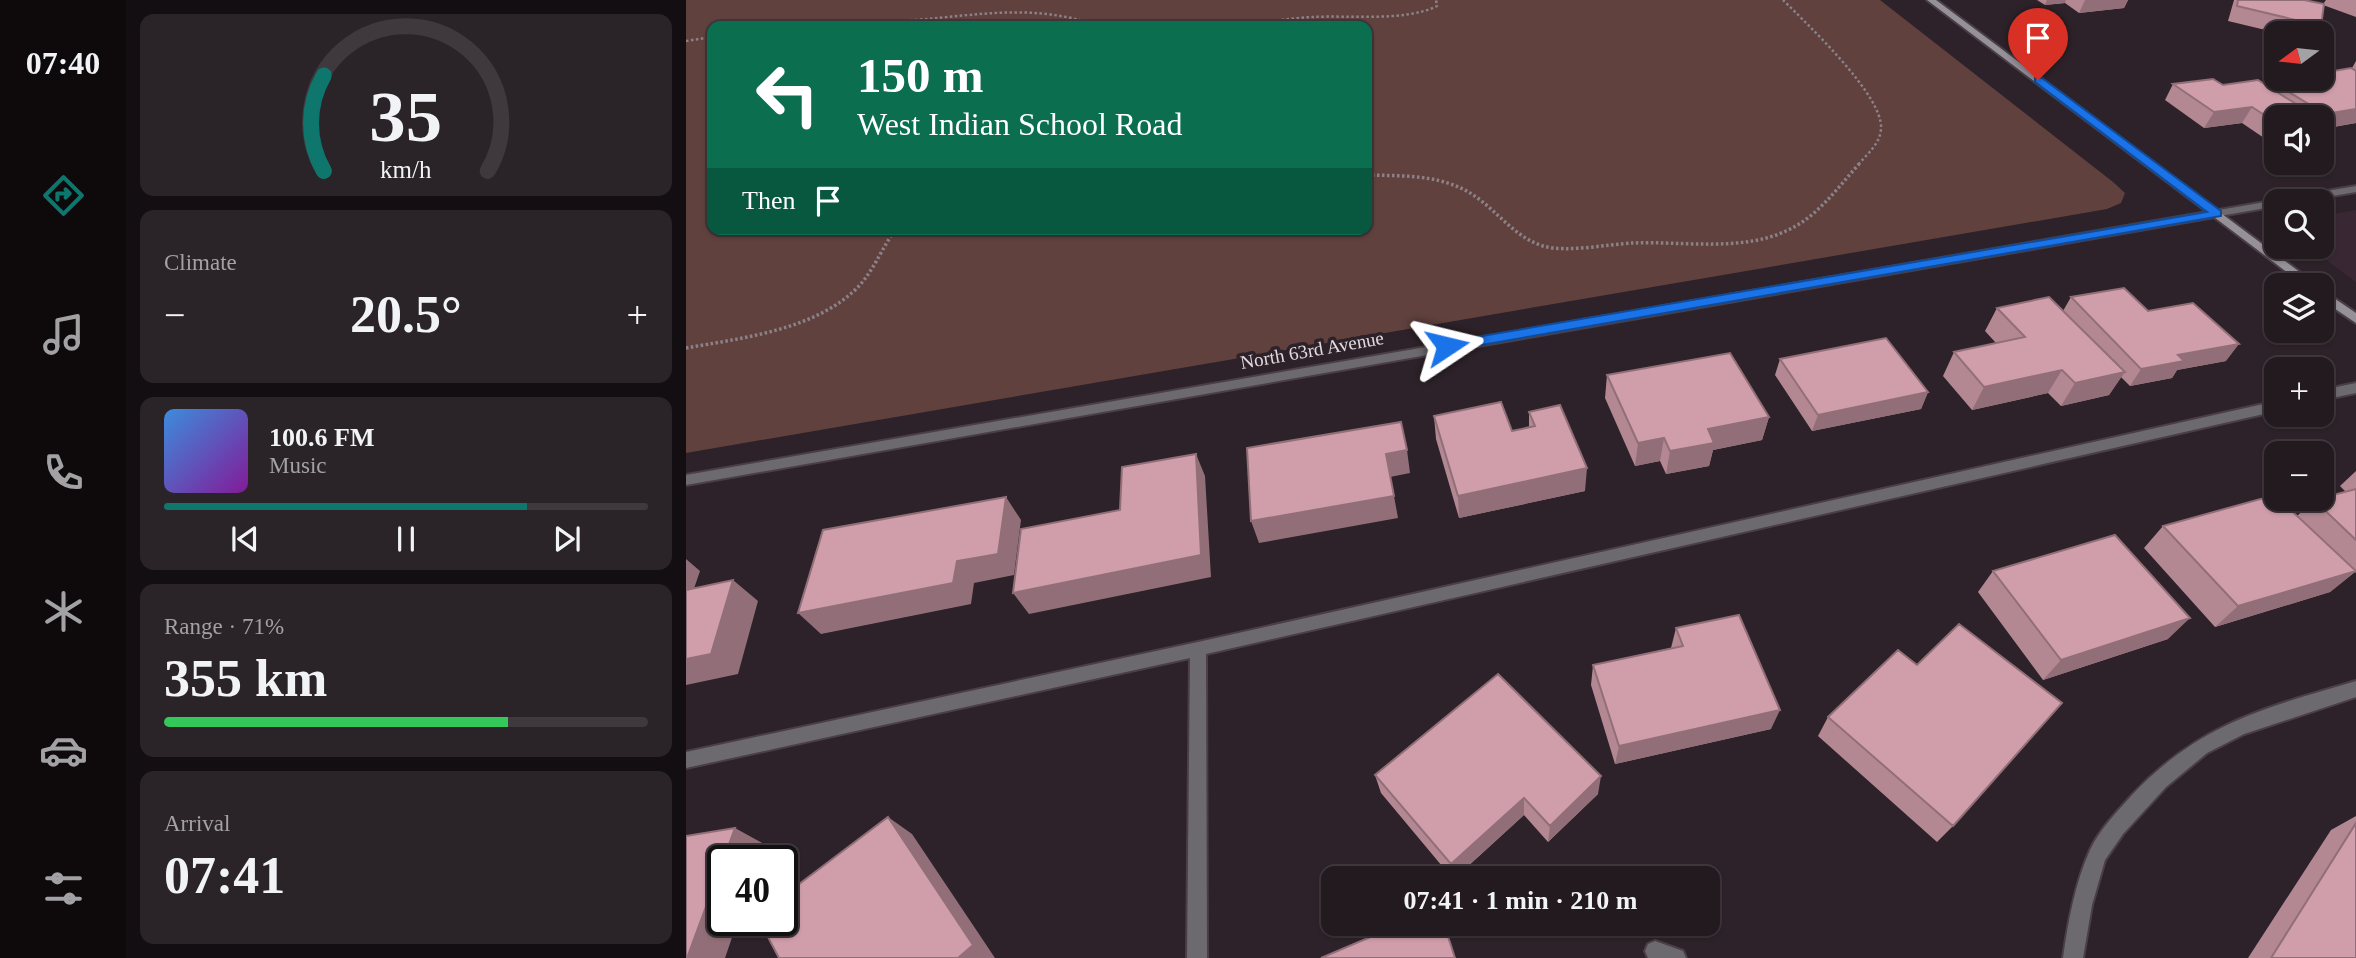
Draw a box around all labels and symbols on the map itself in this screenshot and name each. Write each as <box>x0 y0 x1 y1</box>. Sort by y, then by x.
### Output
pin <box>2008 8 2068 80</box>
north arrow <box>2264 21 2334 91</box>
position arrow <box>1410 309 1484 383</box>
street label: North 63rd Avenue <box>1239 327 1385 373</box>
speed limit sign: 40 <box>707 845 798 936</box>

